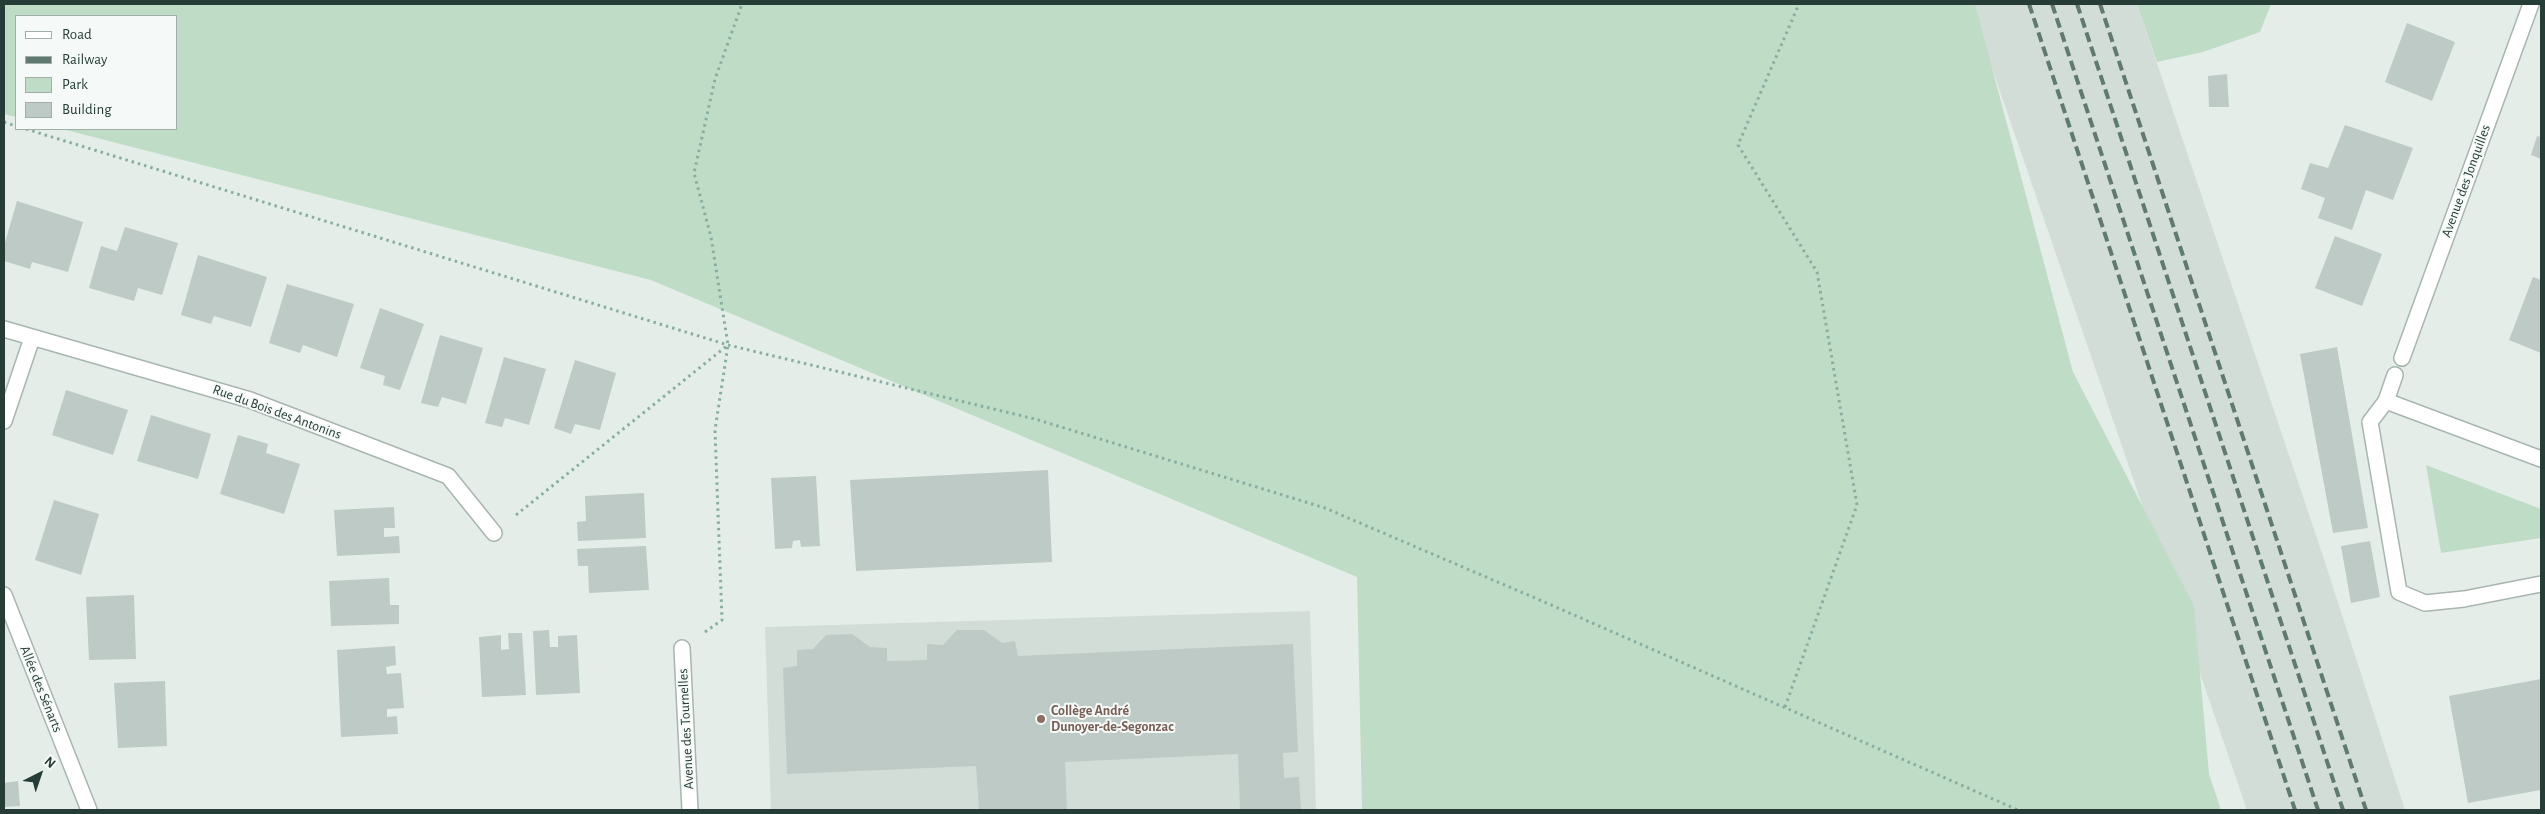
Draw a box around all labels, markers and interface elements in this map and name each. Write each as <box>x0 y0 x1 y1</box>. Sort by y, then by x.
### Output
legend <box>15 15 178 130</box>
text: Road <box>62 27 92 42</box>
text: Railway <box>62 52 107 67</box>
text: Park <box>62 77 88 92</box>
text: Building <box>62 102 112 117</box>
street label: Avenue des Jonquilles <box>2438 122 2494 240</box>
street label: Rue du Bois des Antonins <box>210 381 344 443</box>
street label: Allée des Sénarts <box>16 643 66 735</box>
street label: Avenue des Tournelles <box>674 668 698 790</box>
place label: Collège André Dunoyer-de-Segonzac <box>1051 703 1174 736</box>
marker: Collège André Dunoyer-de-Segonzac <box>1035 713 1047 725</box>
north arrow <box>15 749 65 799</box>
text: N <box>42 754 58 771</box>

